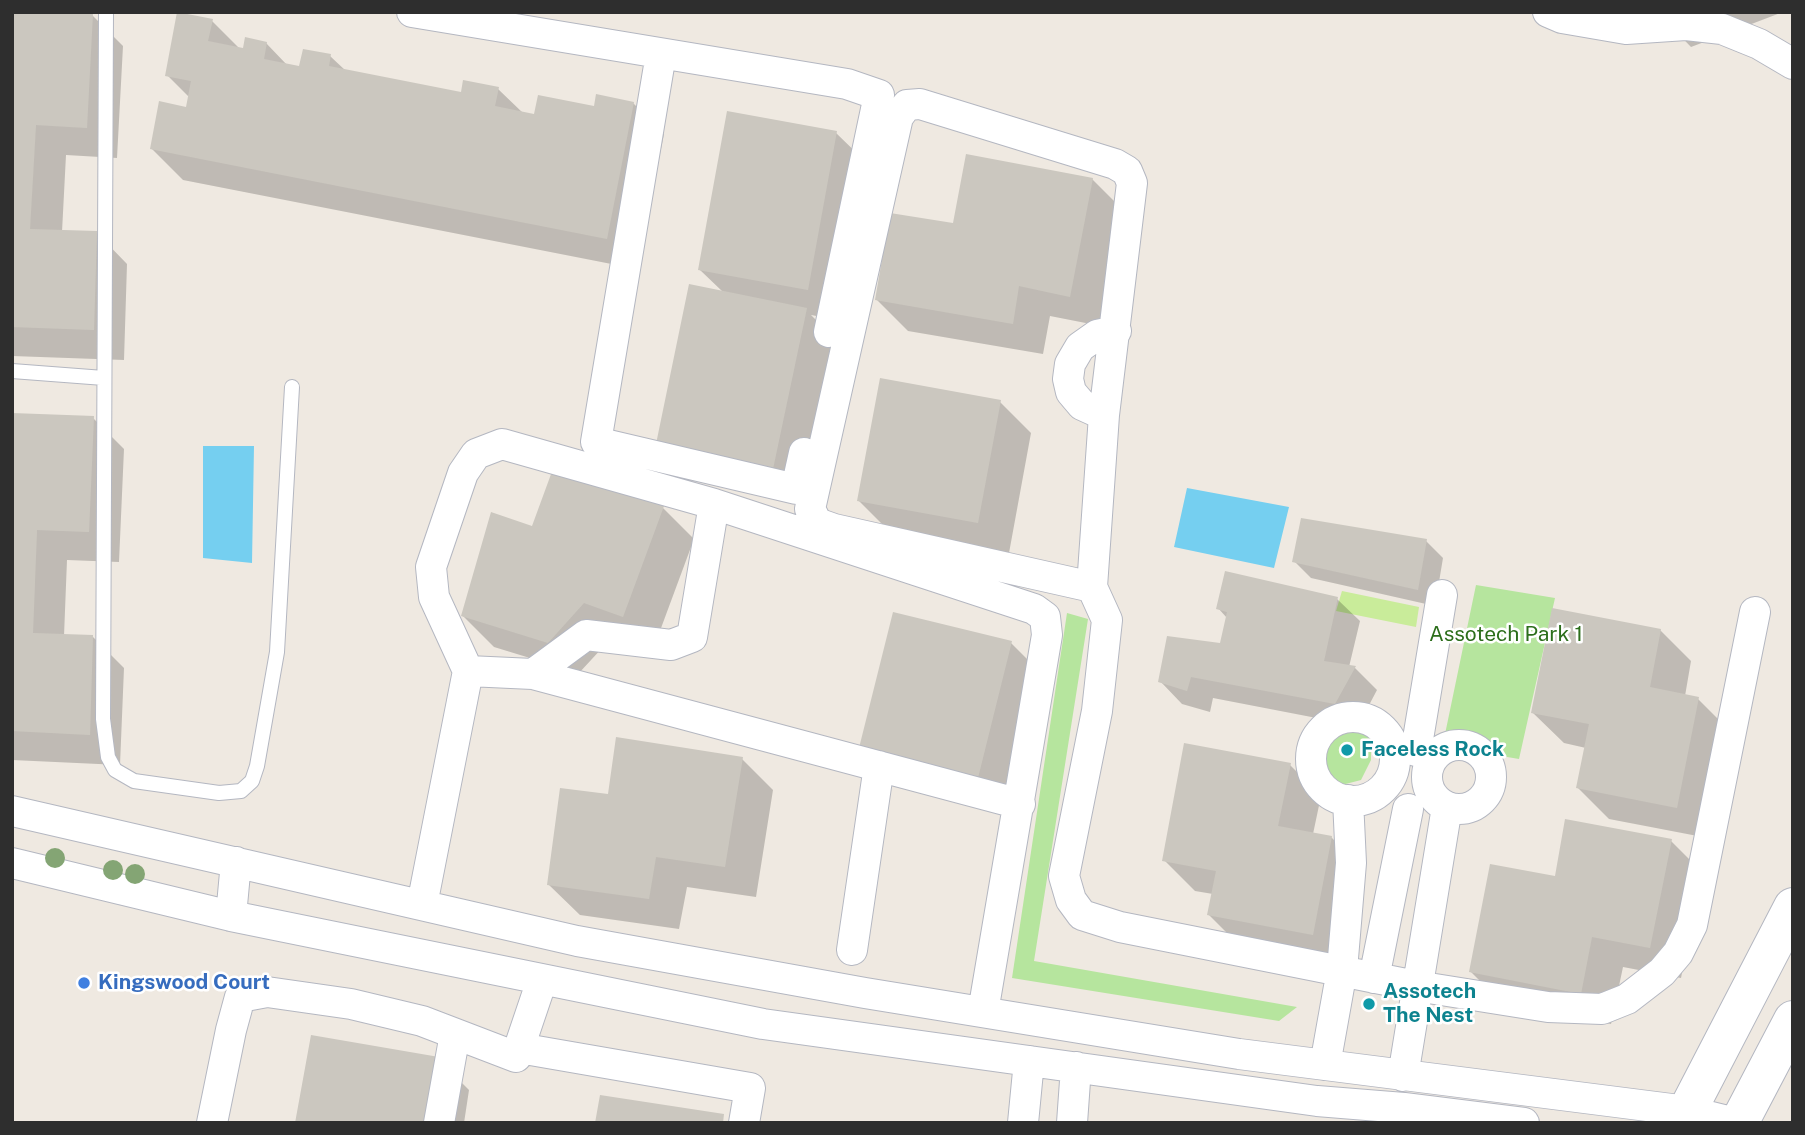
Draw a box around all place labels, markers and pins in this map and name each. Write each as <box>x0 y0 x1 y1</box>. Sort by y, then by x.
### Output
place label: Faceless Rock <box>1361 737 1504 763</box>
marker: Faceless Rock <box>1339 742 1355 758</box>
place label: Kingswood Court <box>98 970 270 996</box>
marker: Kingswood Court <box>76 975 92 991</box>
place label: Assotech The Nest <box>1383 979 1476 1029</box>
marker: Assotech The Nest <box>1361 996 1377 1012</box>

